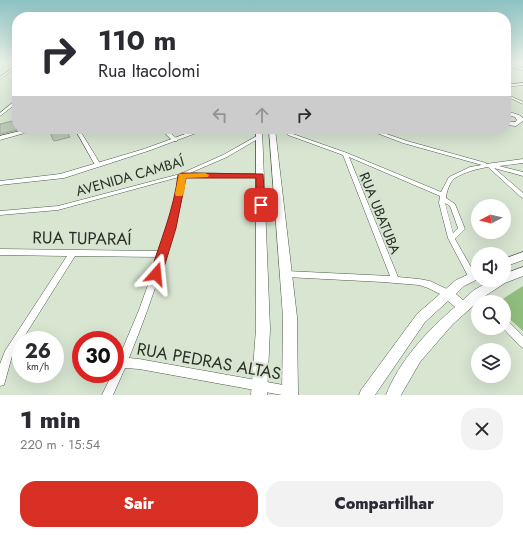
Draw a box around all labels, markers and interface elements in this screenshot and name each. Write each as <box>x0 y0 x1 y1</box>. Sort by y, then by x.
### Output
text: 110 m <box>98 20 176 61</box>
icon: right <box>32 28 84 80</box>
text: Rua Itacolomi <box>98 58 200 84</box>
icon: left <box>209 104 231 126</box>
icon: ahead <box>251 104 273 126</box>
icon: right <box>293 104 315 126</box>
street label: AVENIDA CAMBAÍ <box>73 151 187 201</box>
street label: RUA UBATUBA <box>354 169 406 258</box>
pin <box>244 188 278 222</box>
icon: arrive <box>250 194 272 216</box>
north arrow <box>471 199 511 239</box>
map controls <box>471 199 511 383</box>
street label: RUA TUPARAÍ <box>32 225 133 251</box>
button: sound <box>471 247 511 287</box>
position arrow <box>135 253 177 295</box>
button: search <box>471 295 511 335</box>
speed limit sign: 30 <box>72 331 124 383</box>
street label: RUA PEDRAS ALTAS <box>135 336 283 386</box>
text: 26 <box>25 337 51 366</box>
button: layers <box>471 343 511 383</box>
text: km/h <box>27 359 49 374</box>
text: 1 min <box>20 402 81 437</box>
button: close <box>461 408 503 450</box>
text: 220 m · 15:54 <box>20 435 100 454</box>
button: Sair <box>20 481 258 527</box>
button: Compartilhar <box>266 481 503 527</box>

